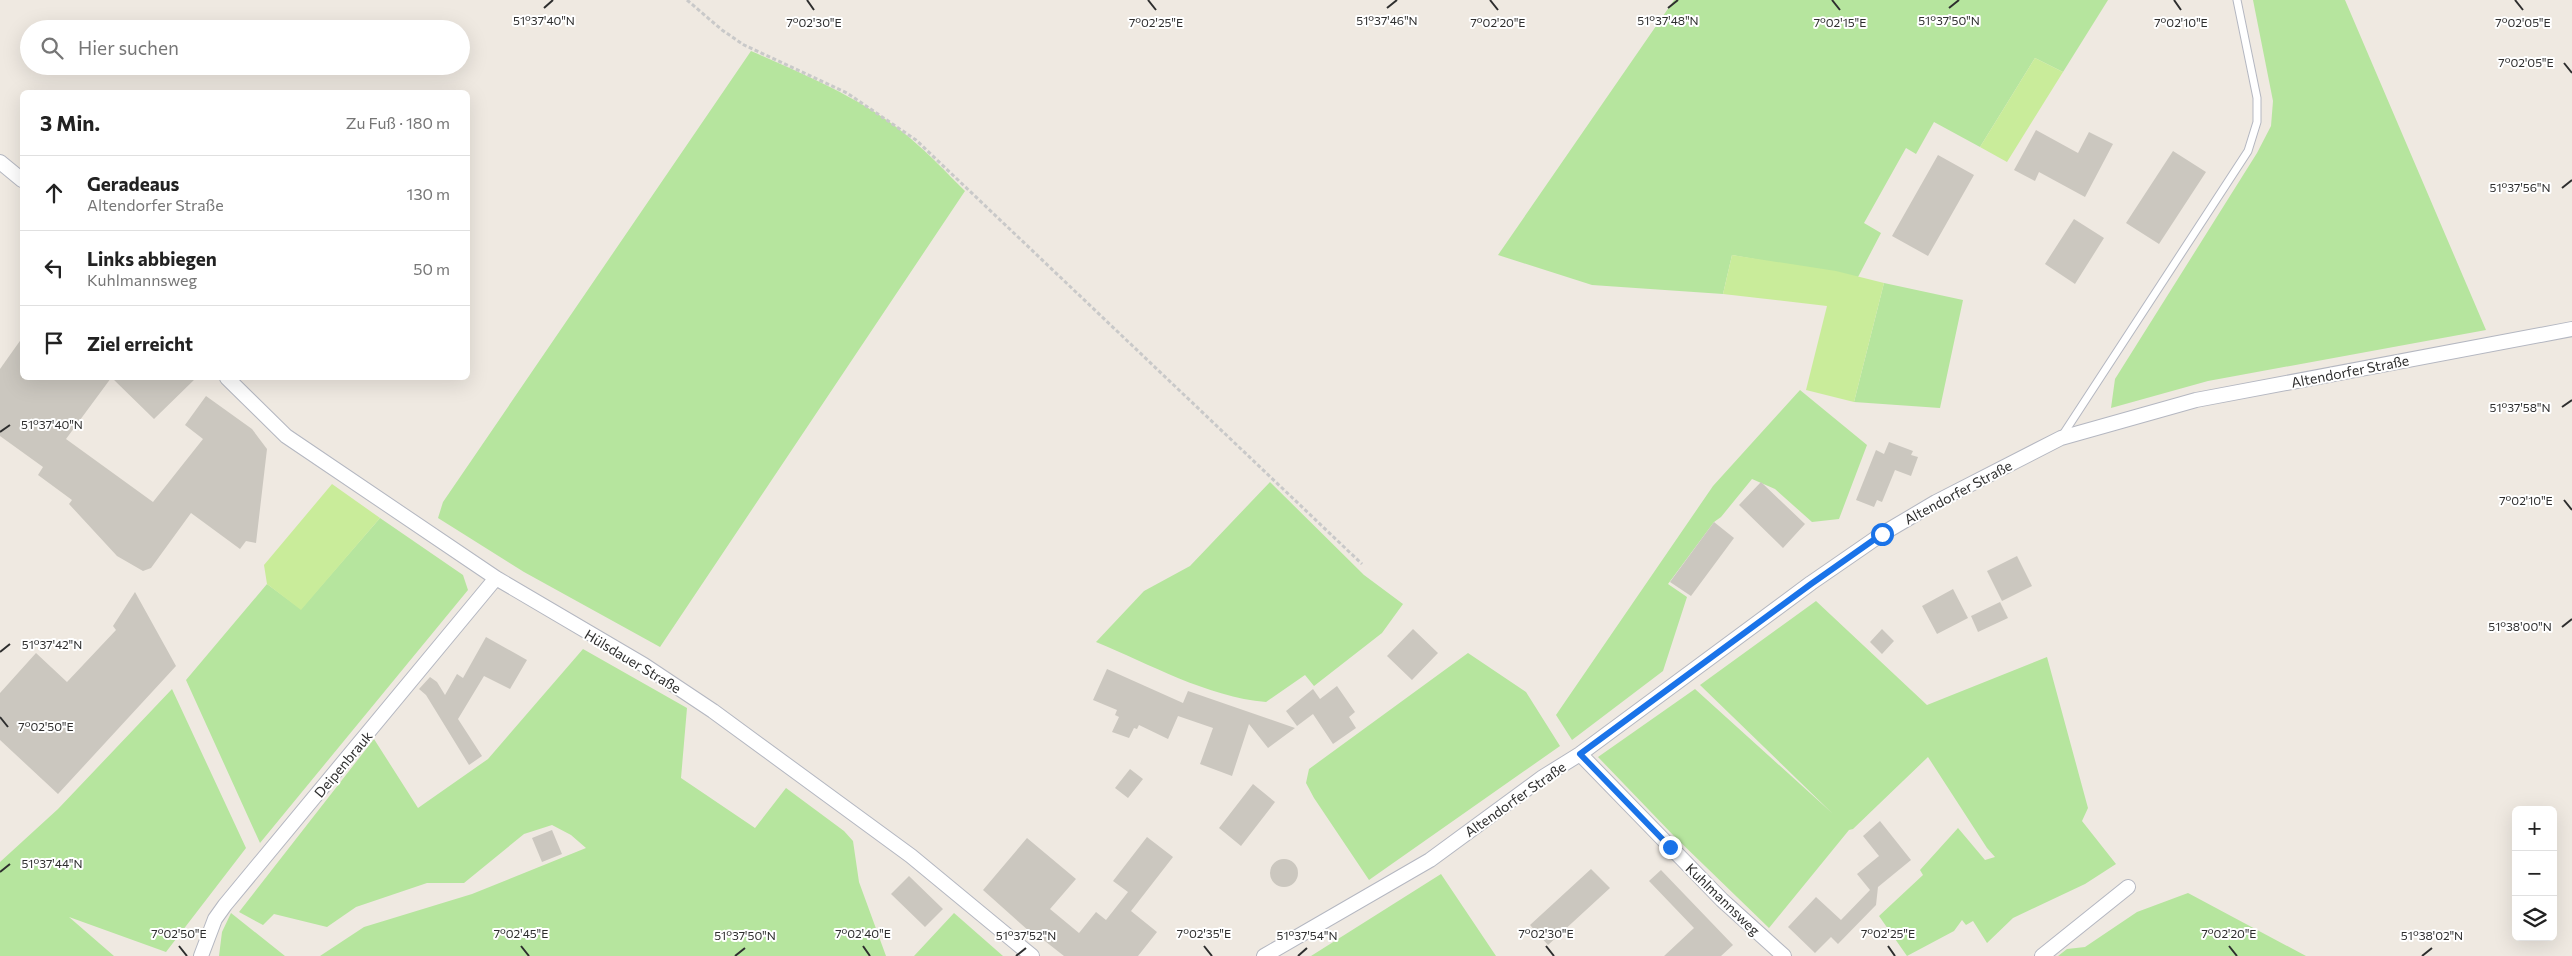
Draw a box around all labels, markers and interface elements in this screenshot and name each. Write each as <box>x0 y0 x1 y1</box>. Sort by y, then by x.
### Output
text: 51°37'40"N <box>513 13 575 27</box>
text: 51°37'46"N <box>1356 13 1418 27</box>
text: 51°37'48"N <box>1637 13 1699 27</box>
text: 51°37'50"N <box>1918 13 1980 27</box>
text: 7°02'30"E <box>786 15 842 29</box>
text: 7°02'25"E <box>1129 15 1183 29</box>
text: 7°02'20"E <box>1471 15 1526 29</box>
text: 7°02'15"E <box>1814 15 1866 29</box>
text: 7°02'10"E <box>2154 15 2208 29</box>
text: 7°02'05"E <box>2495 15 2551 29</box>
search box <box>20 20 470 75</box>
icon: search <box>38 34 66 62</box>
text: Hier suchen <box>78 36 179 59</box>
text: 7°02'05"E <box>2498 55 2554 69</box>
text: 3 Min. <box>40 110 100 135</box>
text: Zu Fuß · 180 m <box>346 113 450 132</box>
text: Geradeaus <box>87 172 179 195</box>
icon: ahead <box>40 179 68 207</box>
text: 51°37'56"N <box>2489 180 2551 194</box>
text: 130 m <box>407 184 450 203</box>
text: Altendorfer Straße <box>87 195 224 214</box>
text: Links abbiegen <box>87 247 217 270</box>
icon: left <box>40 254 68 282</box>
text: 50 m <box>413 259 450 278</box>
text: Kuhlmannsweg <box>87 270 197 289</box>
icon: arrive <box>40 329 68 357</box>
text: Ziel erreicht <box>87 332 193 355</box>
street label: Altendorfer Straße <box>2290 351 2410 391</box>
text: 51°37'58"N <box>2489 400 2551 414</box>
text: 51°37'40"N <box>21 417 83 431</box>
street label: Altendorfer Straße <box>1901 456 2015 528</box>
text: 7°02'10"E <box>2499 493 2553 507</box>
route start <box>1871 523 1894 546</box>
text: 51°38'00"N <box>2488 619 2552 633</box>
street label: Hülsdauer Straße <box>582 625 684 697</box>
text: 51°37'42"N <box>22 637 82 651</box>
text: 7°02'50"E <box>18 719 74 733</box>
street label: Deipenbrauk <box>310 727 376 801</box>
street label: Altendorfer Straße <box>1461 758 1569 840</box>
map controls <box>2512 806 2557 941</box>
button: + <box>2512 806 2557 851</box>
route end <box>1659 836 1682 859</box>
button: − <box>2512 851 2557 896</box>
text: 51°37'44"N <box>21 856 83 870</box>
street label: Kuhlmannsweg <box>1682 859 1764 939</box>
button: layers <box>2512 896 2557 941</box>
text: 7°02'50"E <box>151 926 207 940</box>
text: 7°02'45"E <box>494 926 548 940</box>
text: 7°02'40"E <box>835 926 891 940</box>
text: 7°02'35"E <box>1177 926 1231 940</box>
text: 7°02'30"E <box>1518 926 1574 940</box>
text: 7°02'25"E <box>1861 926 1915 940</box>
text: 7°02'20"E <box>2202 926 2257 940</box>
text: 51°37'50"N <box>714 928 776 942</box>
text: 51°37'52"N <box>996 928 1056 942</box>
text: 51°37'54"N <box>1277 928 1337 942</box>
text: 51°38'02"N <box>2401 928 2463 942</box>

